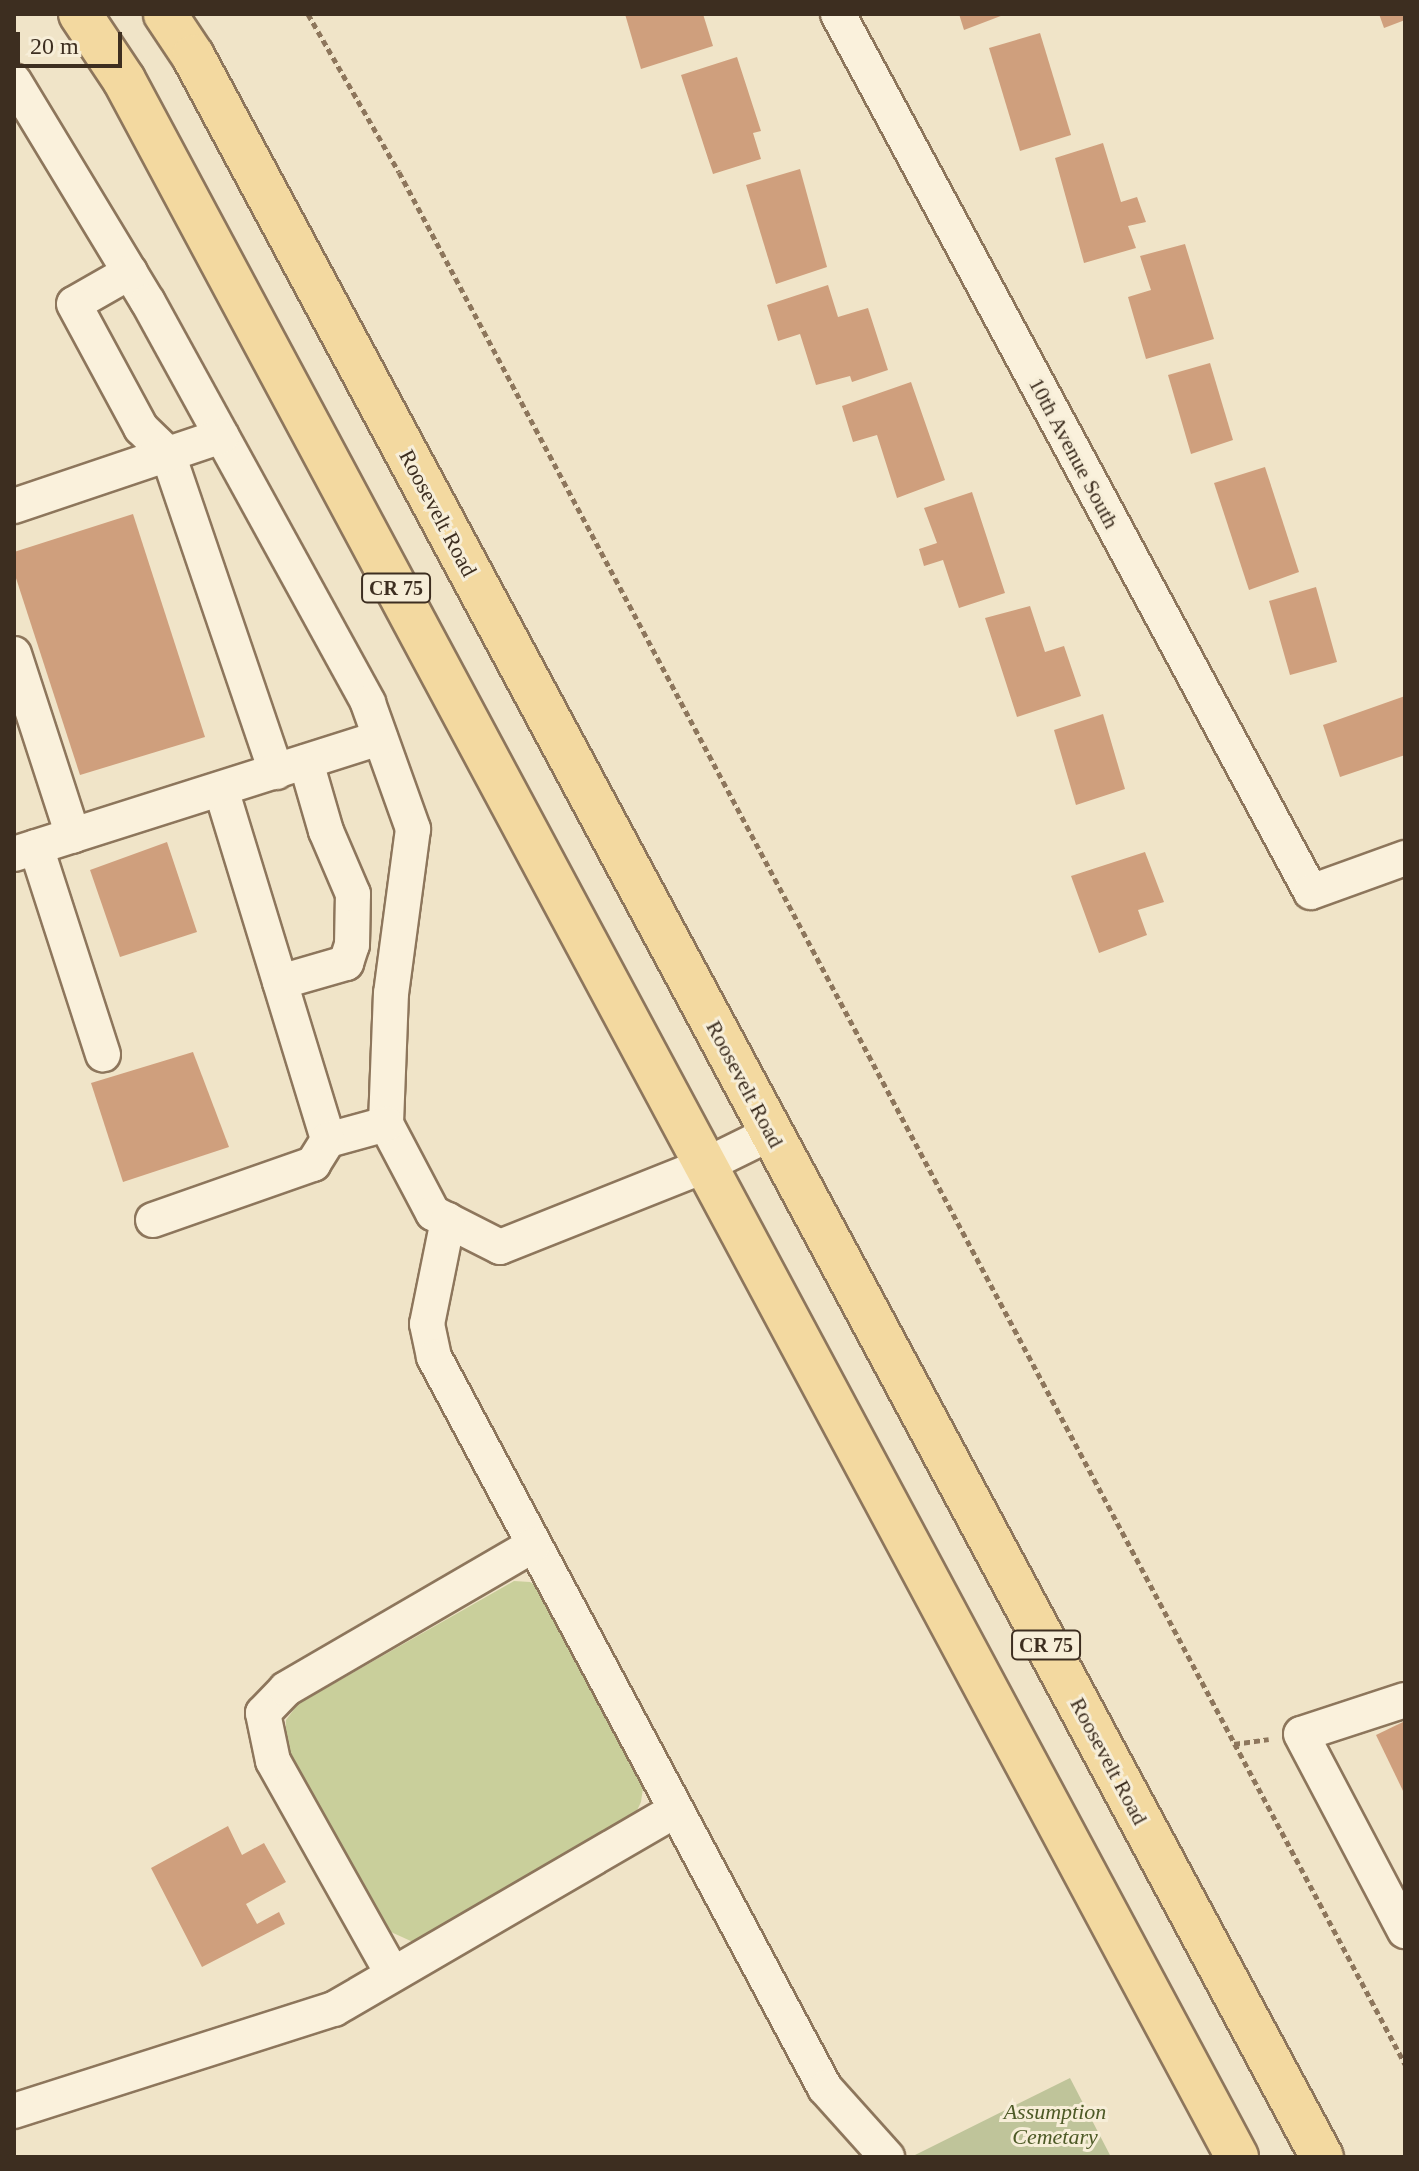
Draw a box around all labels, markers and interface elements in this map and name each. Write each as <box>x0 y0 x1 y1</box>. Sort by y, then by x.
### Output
scale bar <box>20 16 126 66</box>
text: 20 m <box>30 33 79 59</box>
street label: 10th Avenue South <box>1023 373 1125 533</box>
street label: Roosevelt Road <box>393 445 483 581</box>
road number: CR 75 <box>360 572 432 604</box>
street label: Roosevelt Road <box>700 1016 790 1152</box>
road number: CR 75 <box>1010 1629 1082 1661</box>
street label: Roosevelt Road <box>1064 1693 1154 1829</box>
park label: Assumption Cemetary <box>1004 2098 1106 2150</box>

